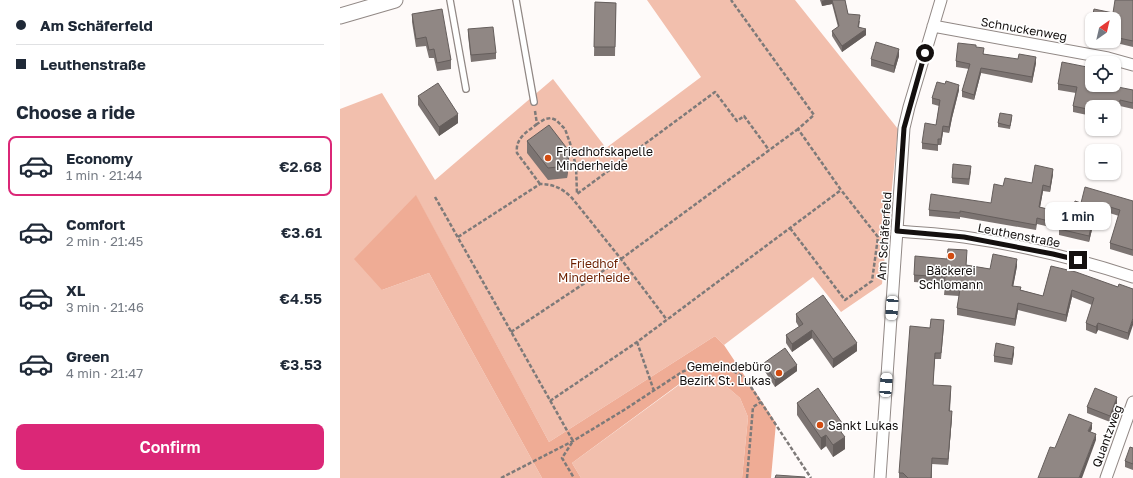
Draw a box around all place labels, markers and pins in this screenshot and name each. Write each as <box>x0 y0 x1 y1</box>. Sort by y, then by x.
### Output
place label: Friedhofskapelle Minderheide <box>556 144 653 173</box>
marker: Friedhofskapelle Minderheide <box>543 153 553 163</box>
marker: Bäckerei Schlomann <box>946 251 956 261</box>
place label: Bäckerei Schlomann <box>919 263 983 292</box>
place label: Gemeindebüro Bezirk St. Lukas <box>679 359 771 388</box>
marker: Gemeindebüro Bezirk St. Lukas <box>774 368 784 378</box>
place label: Sankt Lukas <box>828 418 898 433</box>
marker: Sankt Lukas <box>815 420 825 430</box>

